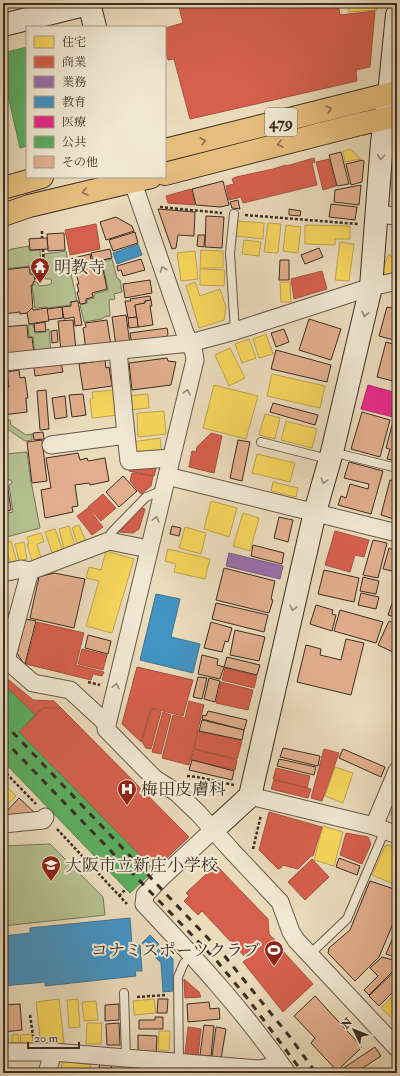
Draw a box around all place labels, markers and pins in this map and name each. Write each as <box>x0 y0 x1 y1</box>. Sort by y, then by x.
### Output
temple icon: 明教寺 <box>29 256 51 284</box>
place label: 明教寺 <box>54 257 105 278</box>
hospital icon: 梅田皮膚科 <box>116 778 138 806</box>
place label: 梅田皮膚科 <box>141 779 226 800</box>
school or university icon: 大阪市立新庄小学校 <box>40 854 62 882</box>
place label: 大阪市立新庄小学校 <box>65 855 218 876</box>
sports icon: コナミスポーツクラブ <box>263 939 285 967</box>
place label: コナミスポーツクラブ <box>91 940 260 961</box>

